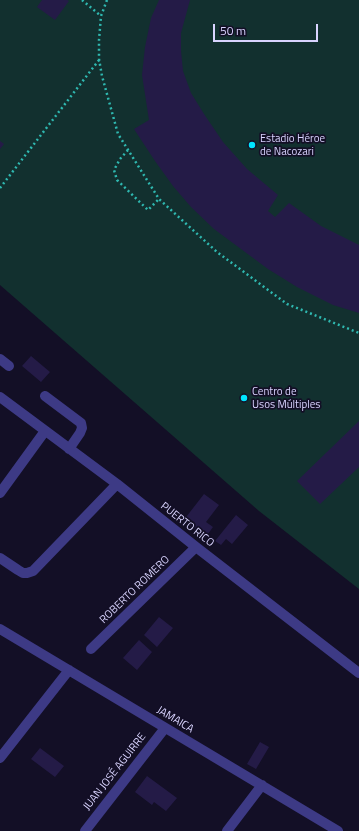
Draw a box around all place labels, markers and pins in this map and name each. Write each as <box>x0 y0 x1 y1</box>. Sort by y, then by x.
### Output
place label: Estadio Héroe de Nacozari <box>260 132 325 158</box>
marker: Estadio Héroe de Nacozari <box>247 140 257 150</box>
place label: Centro de Usos Múltiples <box>252 385 320 411</box>
marker: Centro de Usos Múltiples <box>239 393 249 403</box>

